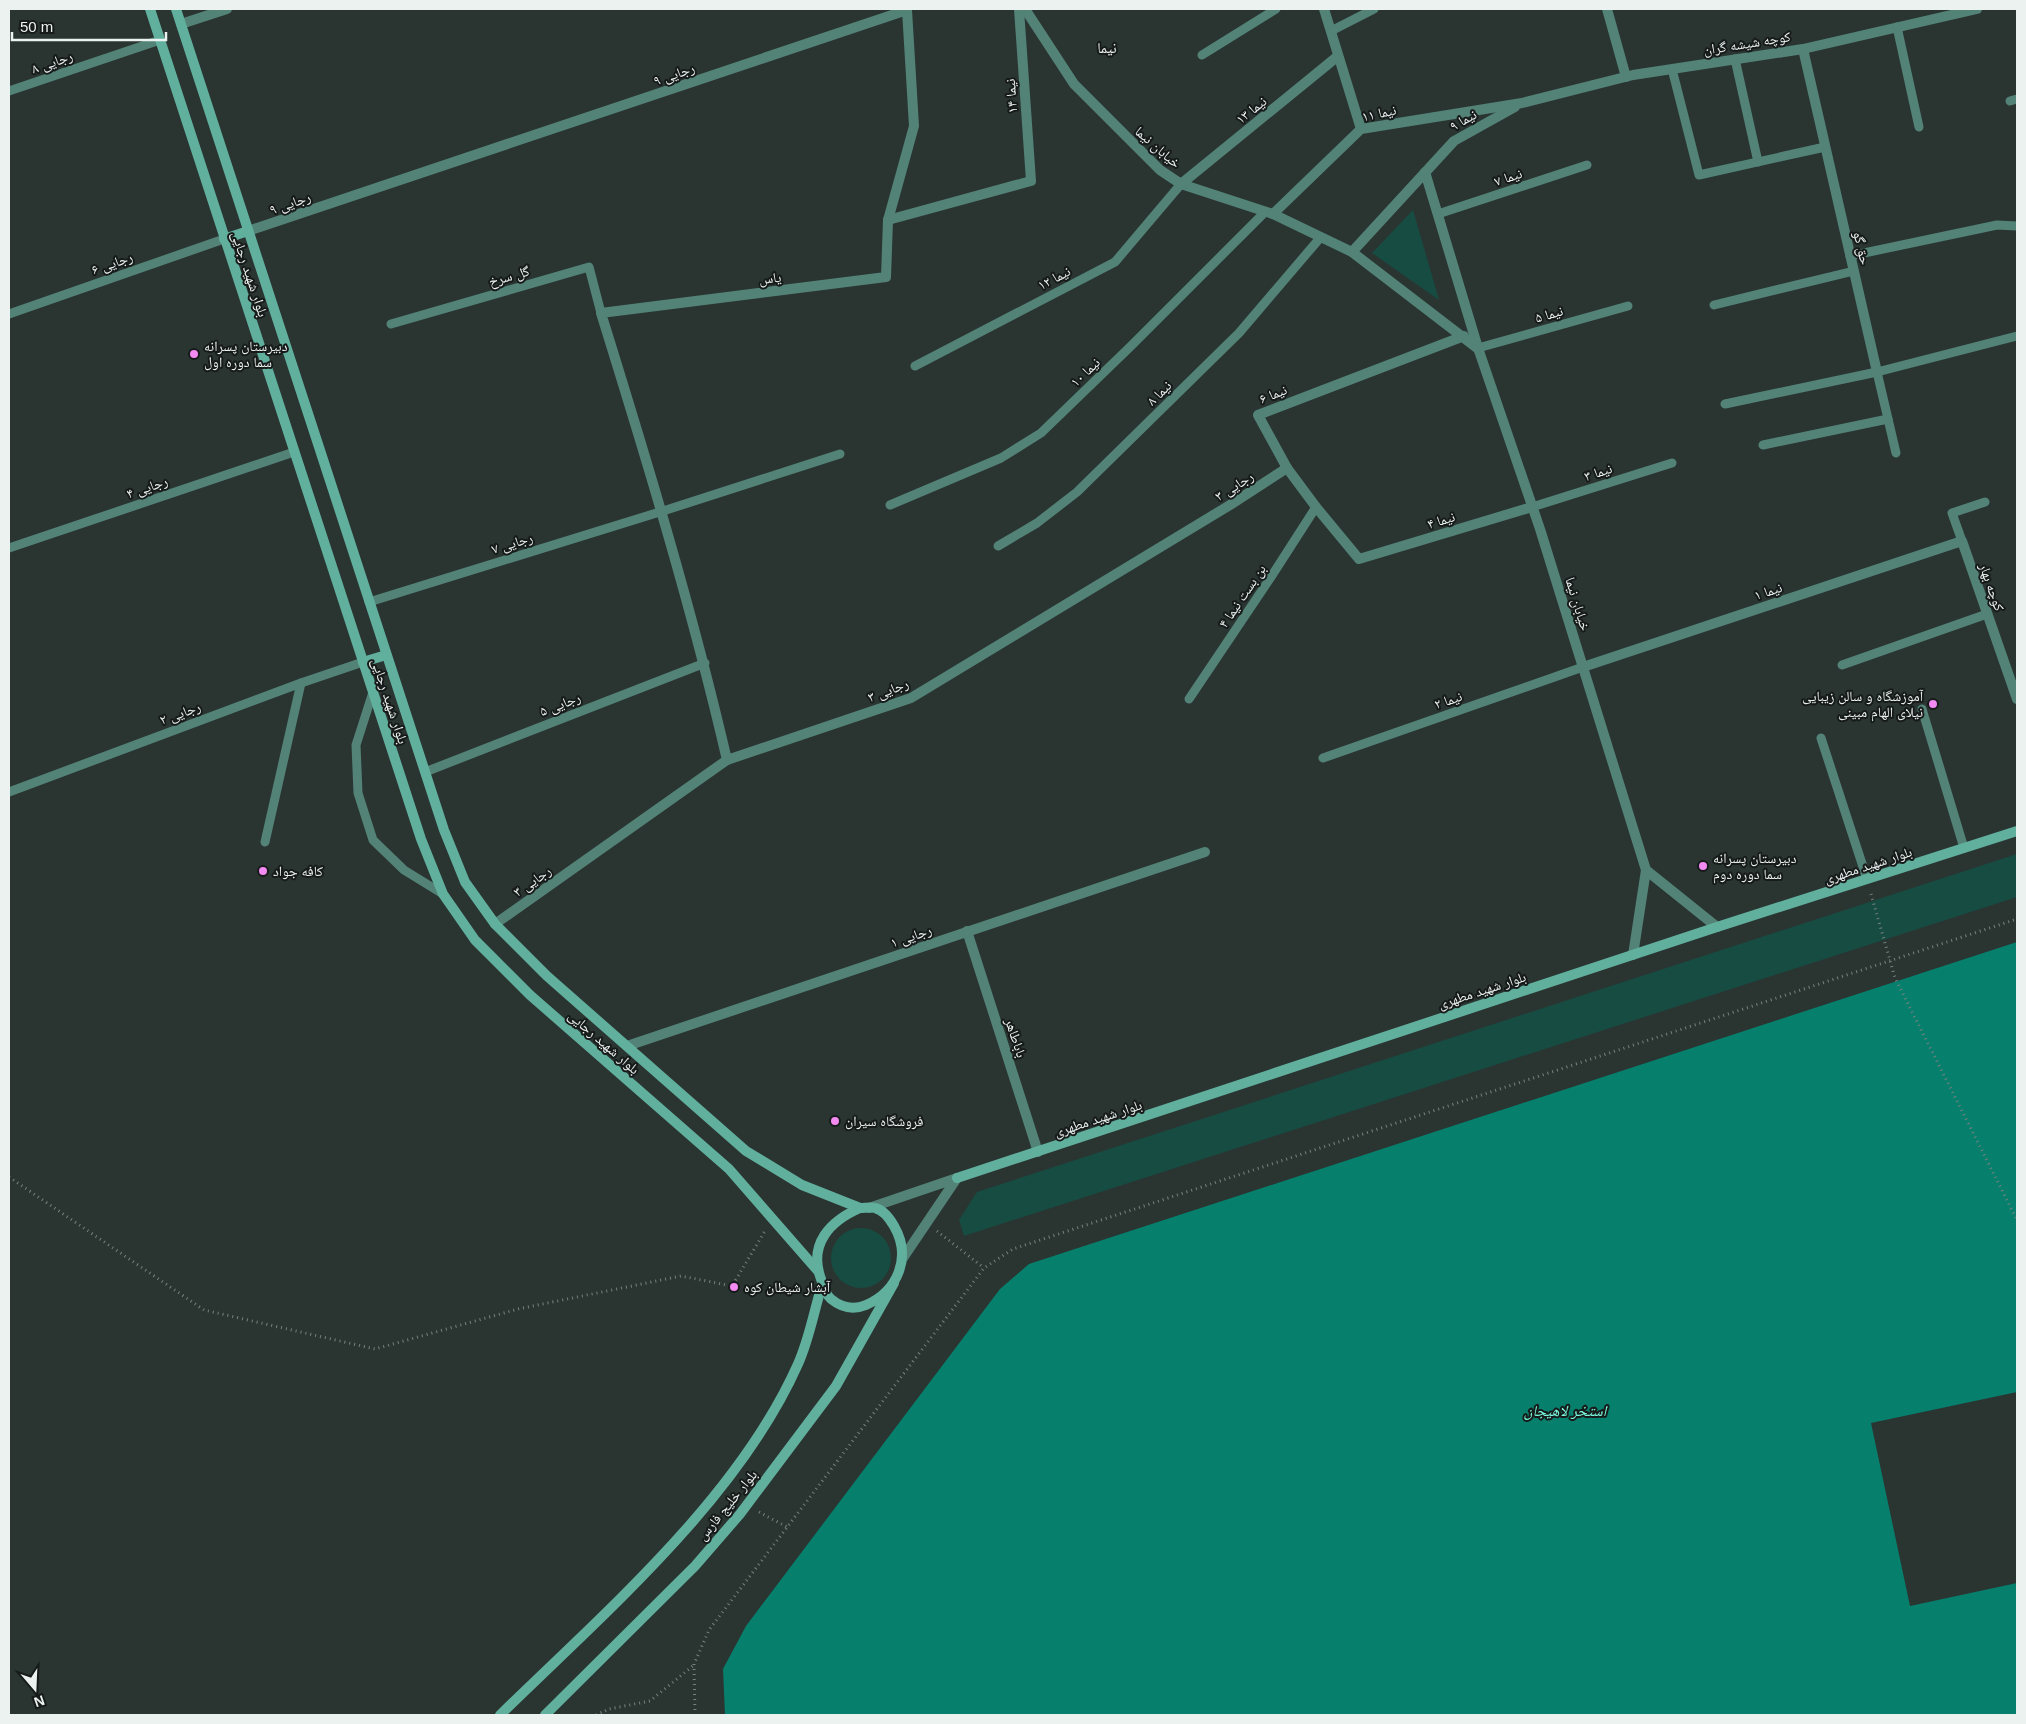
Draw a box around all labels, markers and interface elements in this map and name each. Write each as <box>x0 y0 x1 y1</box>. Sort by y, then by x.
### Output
scale bar <box>12 10 166 42</box>
text: 50 m <box>20 18 53 35</box>
street label: کوچه شیشه گران <box>1702 28 1792 59</box>
district label: نیما <box>1097 39 1117 56</box>
street label: رجایی ۸ <box>29 48 75 77</box>
street label: رجایی ۹ <box>651 60 697 89</box>
street label: نیما ۱۴ <box>1002 78 1020 114</box>
street label: نیما ۱۳ <box>1232 93 1270 127</box>
street label: نیما ۱۱ <box>1360 102 1398 125</box>
street label: نیما ۹ <box>1447 106 1480 134</box>
street label: خیابان نیما <box>1131 123 1184 172</box>
street label: نیما ۷ <box>1492 165 1524 189</box>
street label: رجایی ۹ <box>267 189 313 218</box>
street label: بلوار شهید رجایی <box>228 229 271 319</box>
street label: حق گو <box>1848 230 1874 267</box>
street label: رجایی ۶ <box>89 249 135 278</box>
street label: گل سرخ <box>487 263 532 291</box>
street label: نیما ۱۲ <box>1035 263 1073 293</box>
street label: یاس <box>758 269 782 288</box>
street label: نیما ۵ <box>1533 302 1565 326</box>
place label: دبیرستان پسرانه سما دوره اول <box>204 338 288 371</box>
marker: دبیرستان پسرانه سما دوره اول <box>188 348 200 360</box>
street label: نیما ۱۰ <box>1067 354 1103 390</box>
street label: نیما ۸ <box>1143 377 1175 409</box>
street label: نیما ۶ <box>1257 381 1289 407</box>
street label: نیما ۳ <box>1582 460 1614 484</box>
street label: رجایی ۳ <box>1212 468 1257 505</box>
street label: رجایی ۴ <box>124 473 170 502</box>
street label: نیما ۴ <box>1425 508 1457 532</box>
street label: رجایی ۷ <box>489 529 535 558</box>
street label: کوچه بهار <box>1975 560 2008 614</box>
street label: بن بست نیما ۴ <box>1215 561 1270 631</box>
street label: خیابان نیما <box>1561 575 1594 633</box>
street label: نیما ۱ <box>1752 579 1784 603</box>
street label: بلوار شهید رجایی <box>368 656 411 746</box>
street label: رجایی ۳ <box>865 675 911 706</box>
street label: نیما ۲ <box>1432 688 1464 712</box>
place label: آموزشگاه و سالن زیبایی نیلای الهام مبینی <box>1802 688 1923 722</box>
street label: رجایی ۵ <box>537 689 583 720</box>
street label: رجایی ۲ <box>157 698 203 729</box>
marker: آموزشگاه و سالن زیبایی نیلای الهام مبینی <box>1927 698 1939 710</box>
street label: بلوار شهید مطهری <box>1822 843 1914 888</box>
place label: دبیرستان پسرانه سما دوره دوم <box>1713 850 1797 884</box>
marker: دبیرستان پسرانه سما دوره دوم <box>1697 860 1709 872</box>
street label: رجایی ۳ <box>510 862 555 901</box>
place label: کافه جواد <box>273 863 323 880</box>
marker: کافه جواد <box>257 865 269 877</box>
street label: رجایی ۱ <box>888 922 934 951</box>
street label: بلوار شهید مطهری <box>1436 968 1528 1013</box>
street label: بلوار شهید رجایی <box>565 1007 643 1078</box>
street label: باباطاهر <box>1001 1015 1030 1060</box>
street label: بلوار شهید مطهری <box>1052 1096 1144 1141</box>
place label: فروشگاه سیران <box>845 1113 923 1130</box>
marker: فروشگاه سیران <box>829 1115 841 1127</box>
place label: آبشار شیطان کوه <box>744 1279 831 1296</box>
marker: آبشار شیطان کوه <box>728 1281 740 1293</box>
water label: استخر لاهیجان <box>1524 1402 1608 1420</box>
street label: بلوار خلیج فارس <box>694 1466 762 1545</box>
north arrow <box>10 1664 60 1714</box>
text: N <box>32 1692 47 1711</box>

